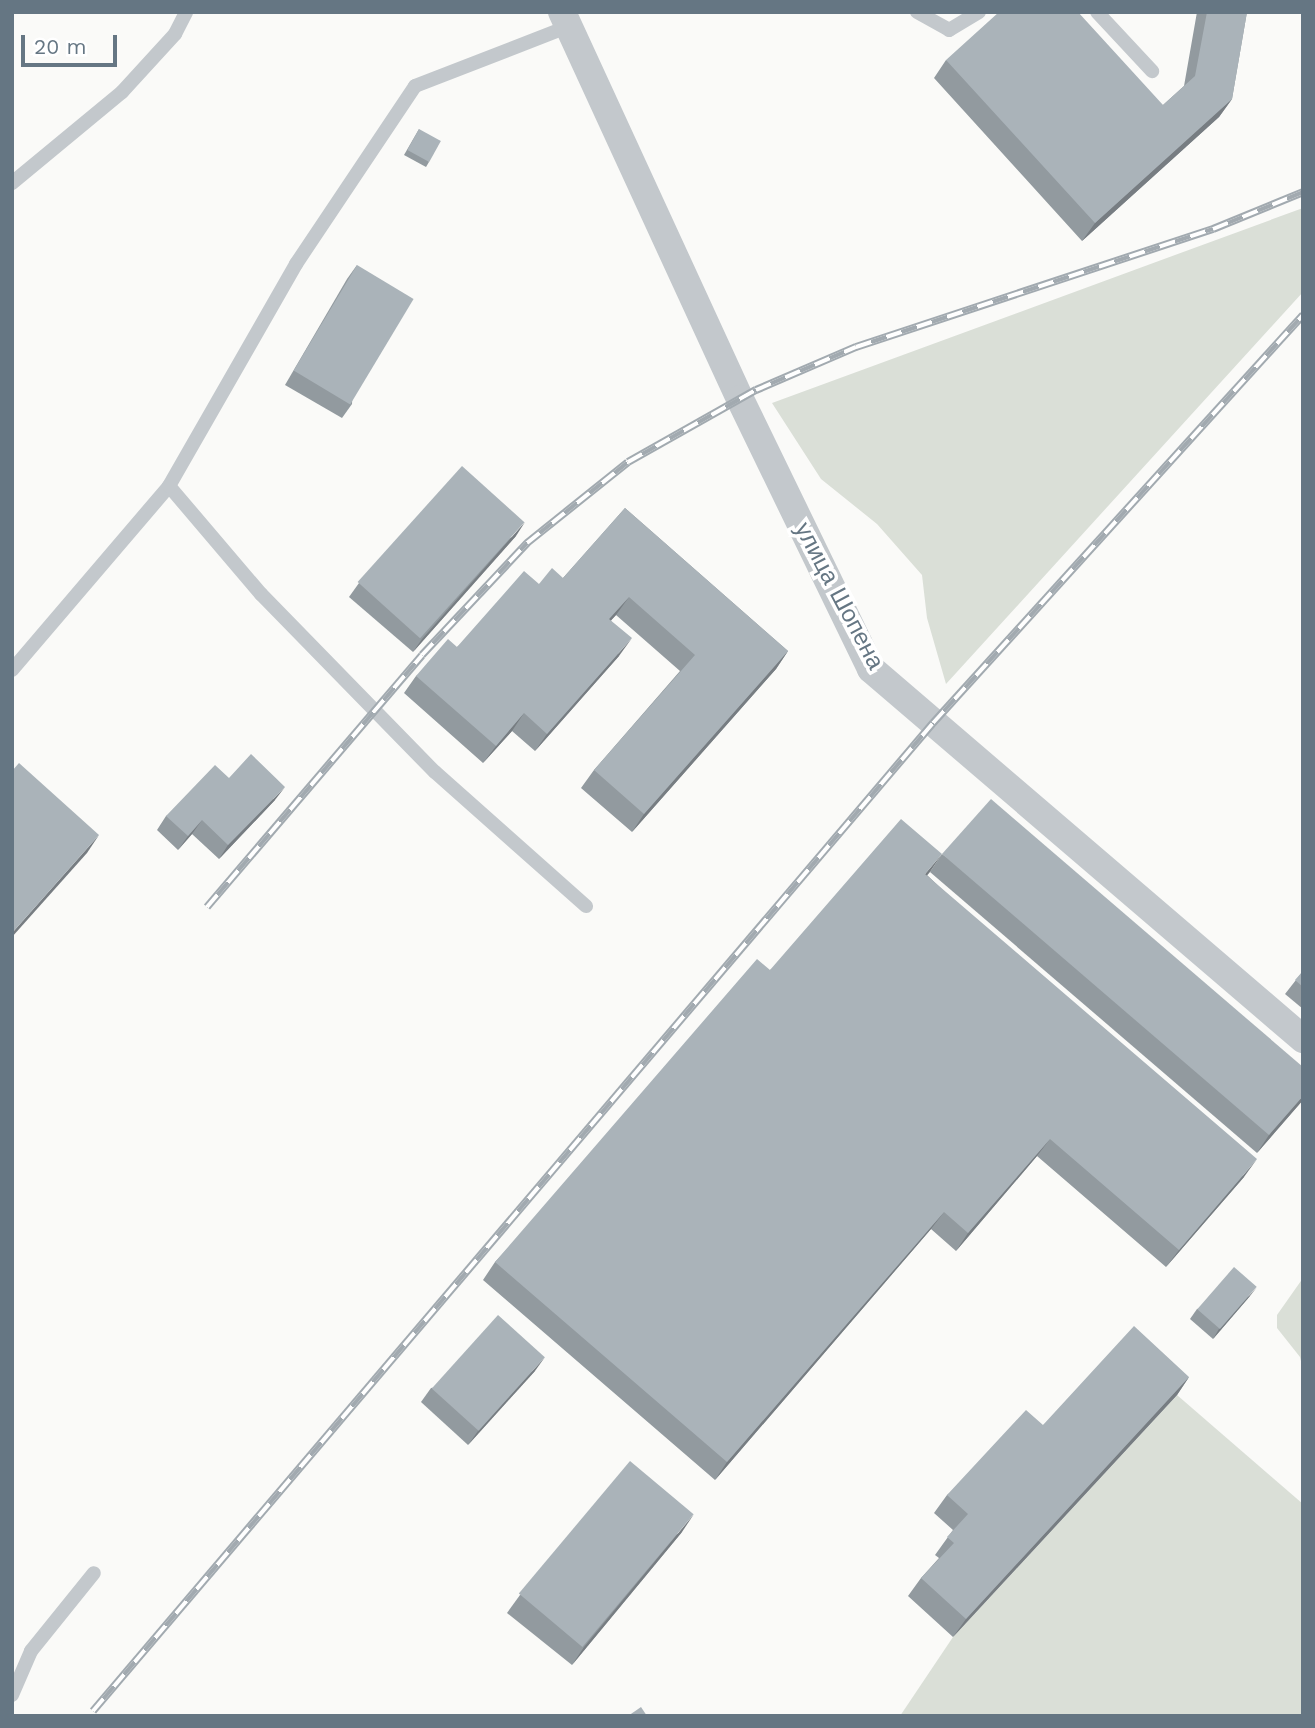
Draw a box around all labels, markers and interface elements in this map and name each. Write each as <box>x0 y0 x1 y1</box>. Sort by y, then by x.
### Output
scale bar <box>24 21 121 65</box>
text: 20 m <box>34 34 86 59</box>
street label: улица Шопена <box>788 518 890 674</box>

